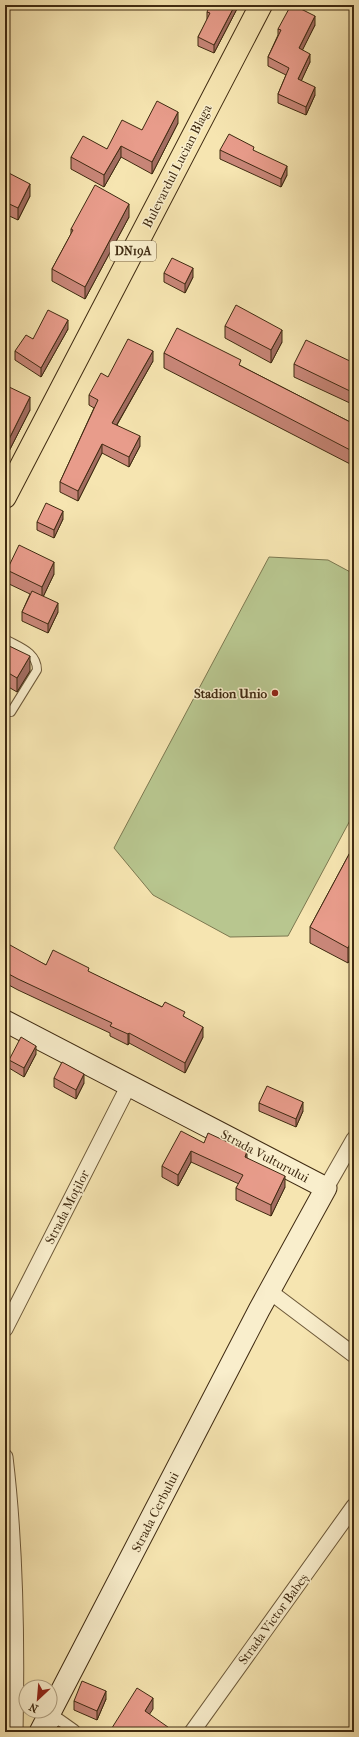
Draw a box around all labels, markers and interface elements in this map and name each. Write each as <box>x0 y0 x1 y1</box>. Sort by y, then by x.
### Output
street label: Bulevardul Lucian Blaga <box>139 101 215 230</box>
road number: DN19A <box>110 241 156 261</box>
place label: Stadion Unio <box>194 686 267 701</box>
marker: Stadion Unio <box>270 688 280 698</box>
street label: Strada Vulturului <box>218 1126 312 1186</box>
street label: Strada Moților <box>42 1167 92 1247</box>
street label: Strada Cerbului <box>128 1469 182 1555</box>
street label: Strada Victor Babeș <box>235 1570 311 1667</box>
north arrow <box>18 1679 58 1719</box>
text: N <box>27 1700 40 1715</box>

